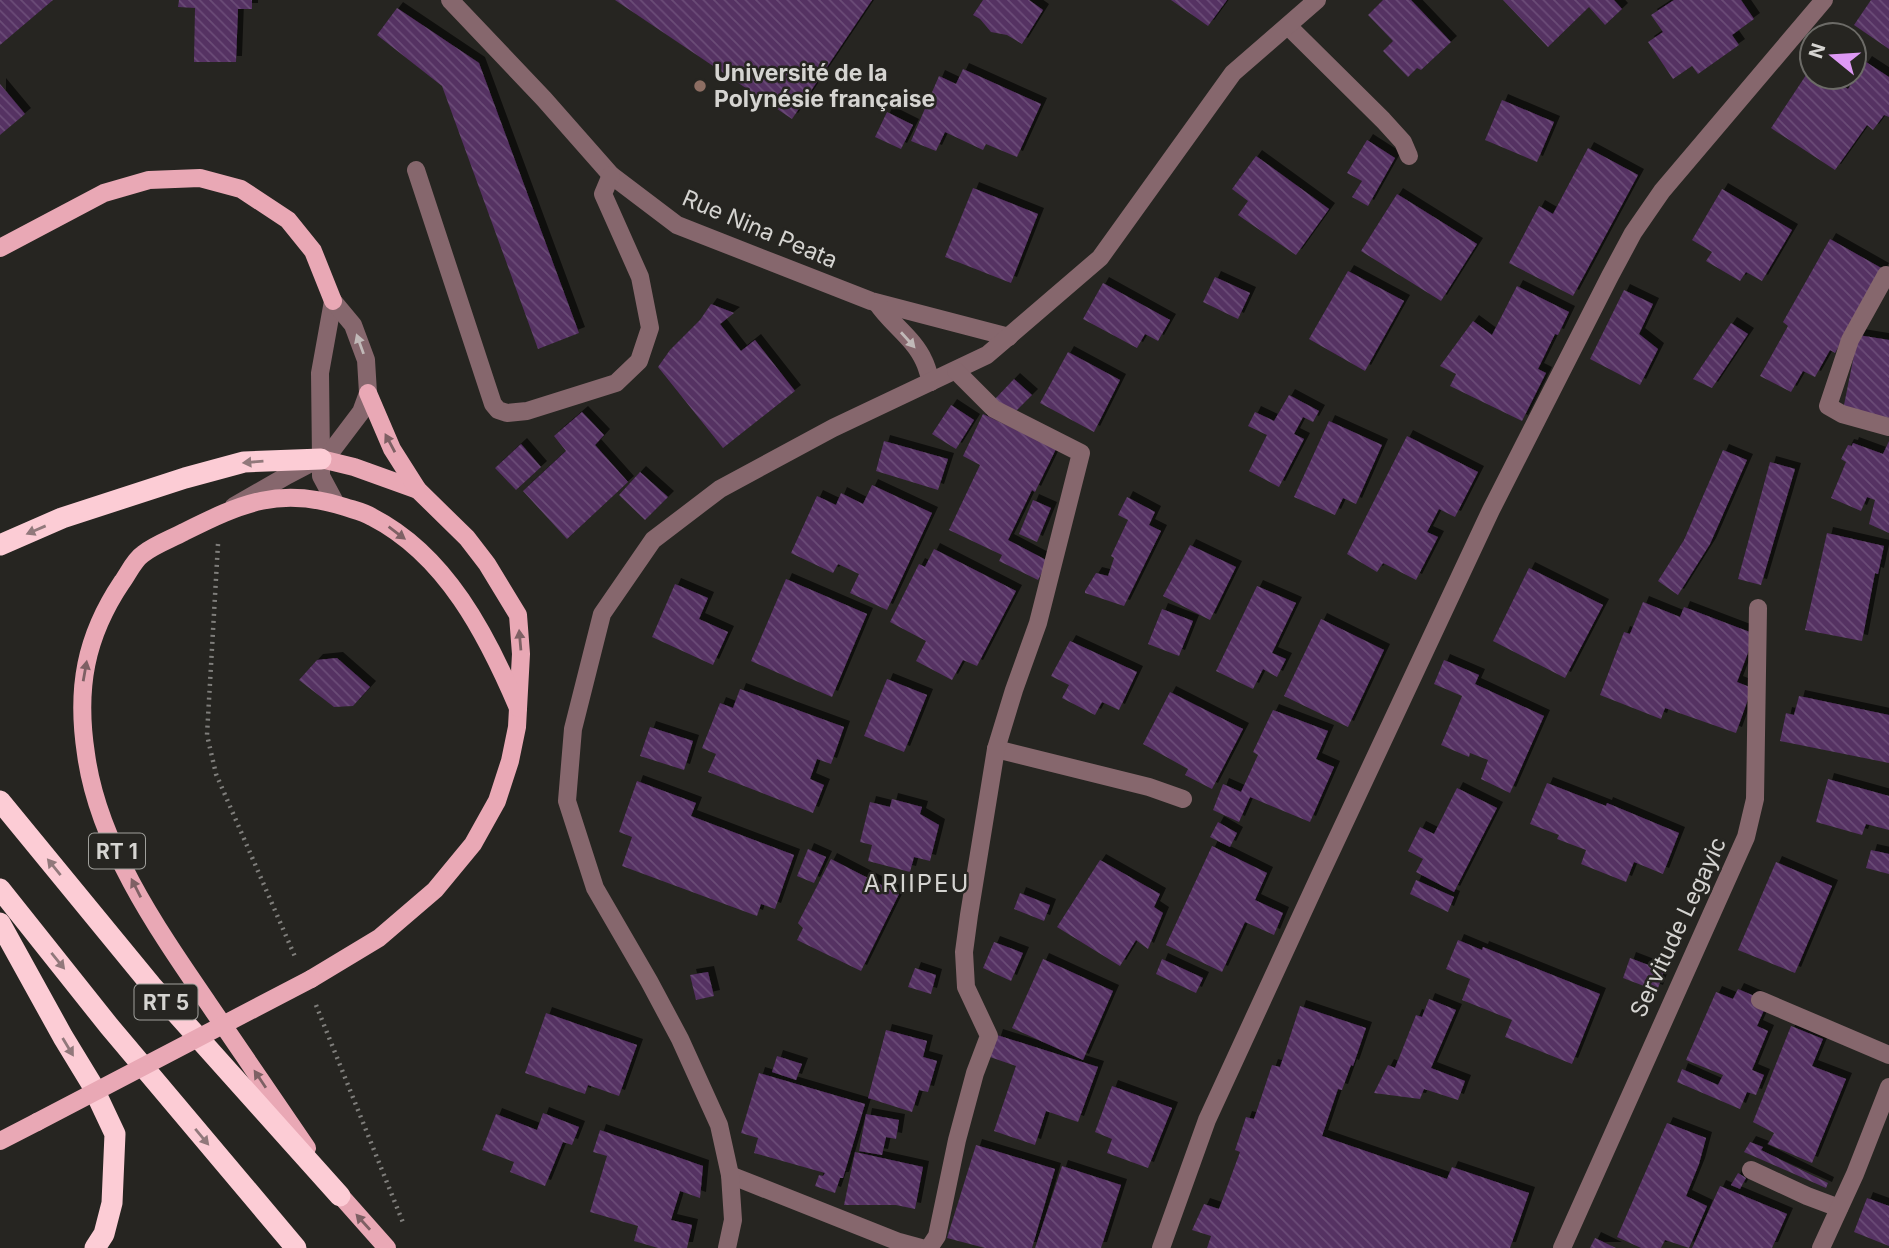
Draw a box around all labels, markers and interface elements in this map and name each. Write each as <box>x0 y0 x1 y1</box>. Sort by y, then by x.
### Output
north arrow <box>1798 21 1868 91</box>
text: N <box>1804 40 1830 61</box>
place label: Université de la Polynésie française <box>714 59 935 113</box>
marker: Université de la Polynésie française <box>692 78 708 94</box>
street label: Rue Nina Peata <box>678 184 842 274</box>
one-way arrow <box>900 331 916 348</box>
one-way arrow <box>354 333 365 354</box>
one-way arrow <box>384 433 396 453</box>
one-way arrow <box>241 457 263 468</box>
one-way arrow <box>26 524 46 536</box>
one-way arrow <box>388 526 406 540</box>
one-way arrow <box>514 629 525 651</box>
one-way arrow <box>80 660 91 682</box>
street label: Servitude Legayic <box>1624 832 1732 1022</box>
road number: RT 1 <box>89 834 145 868</box>
one-way arrow <box>47 858 62 876</box>
district label: ARIIPEU <box>864 869 970 898</box>
one-way arrow <box>131 878 142 898</box>
one-way arrow <box>50 952 65 970</box>
road number: RT 5 <box>134 984 198 1020</box>
one-way arrow <box>62 1037 75 1056</box>
one-way arrow <box>253 1070 267 1088</box>
one-way arrow <box>194 1129 209 1146</box>
one-way arrow <box>356 1214 372 1231</box>

